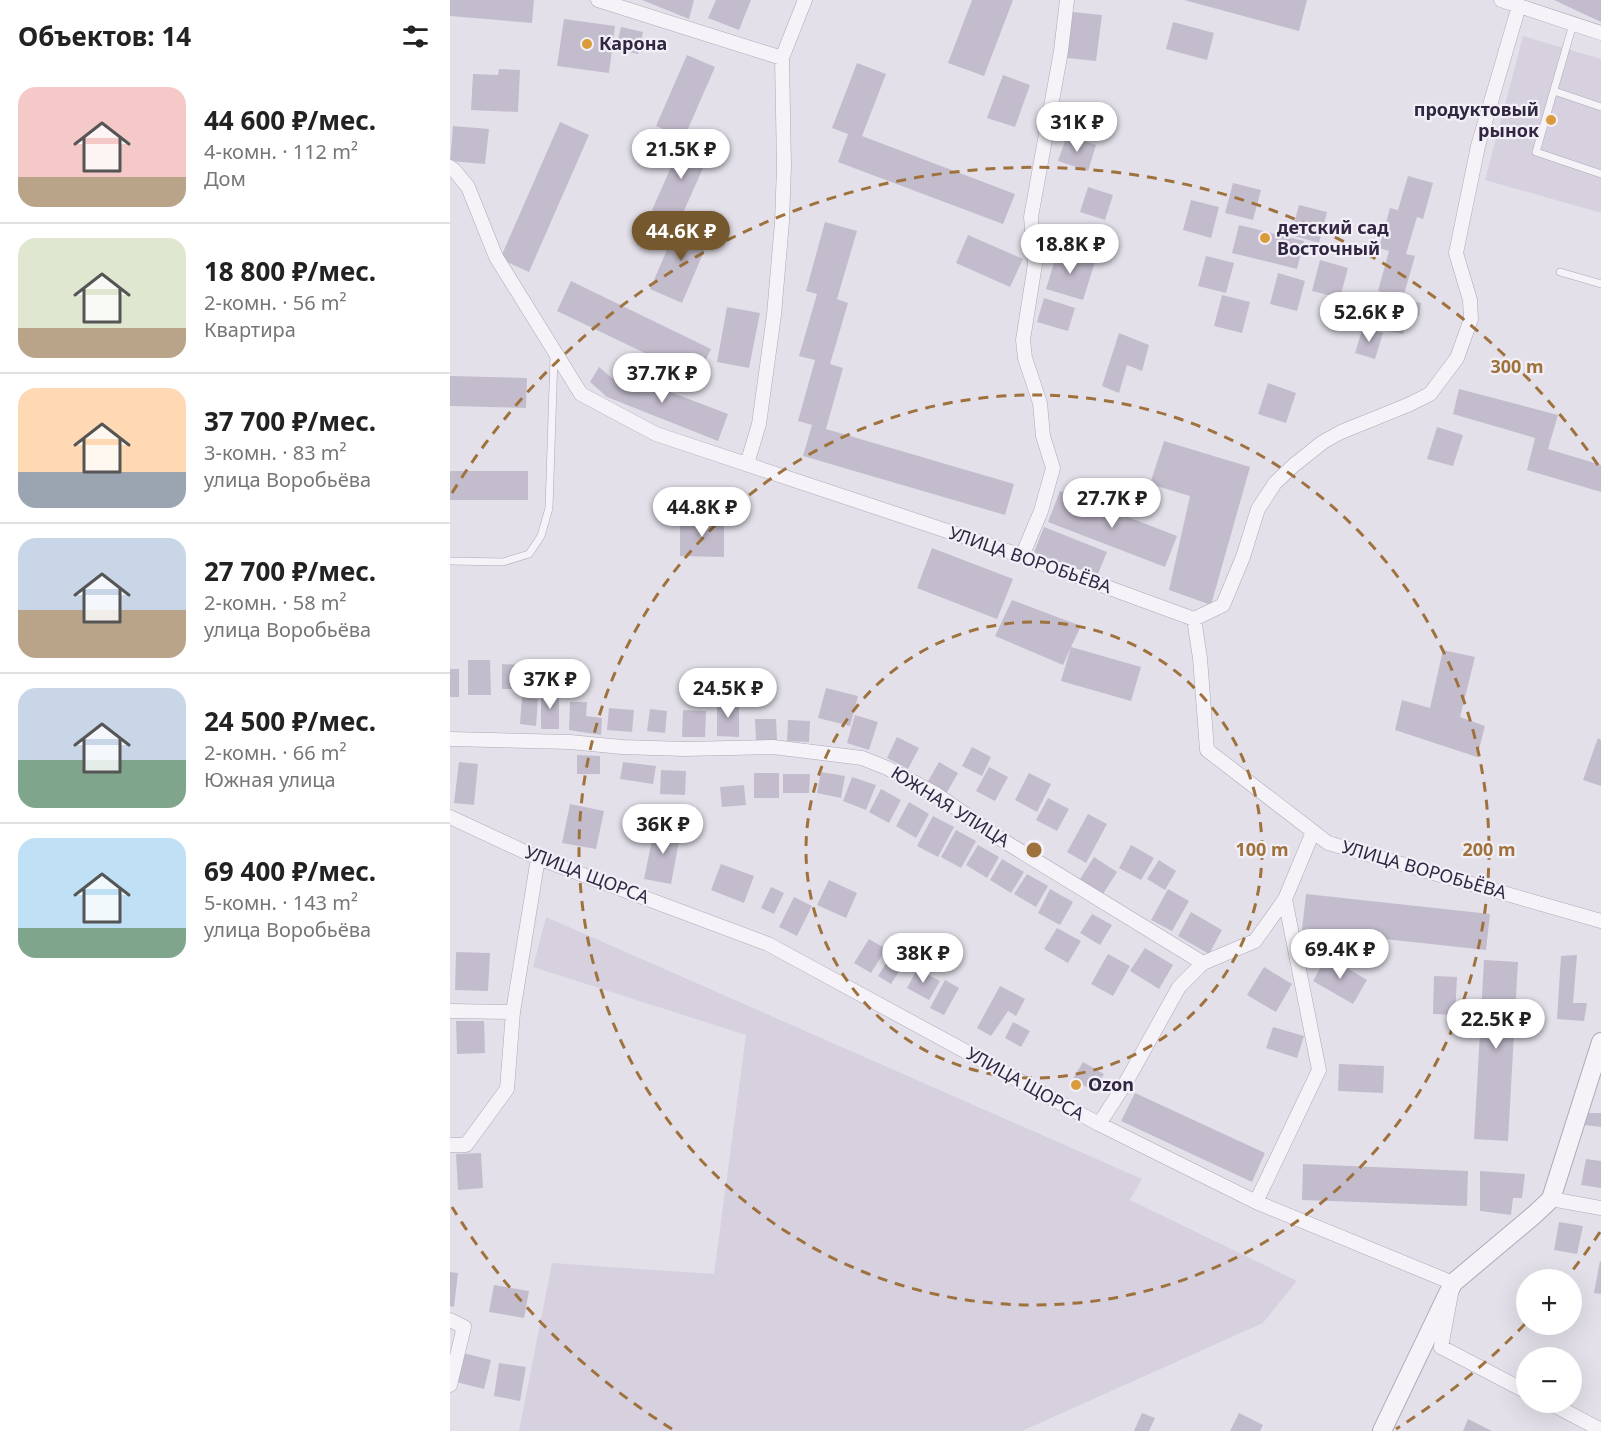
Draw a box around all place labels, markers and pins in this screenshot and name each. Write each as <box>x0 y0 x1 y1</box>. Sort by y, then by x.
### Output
place label: Карона <box>599 31 667 55</box>
marker: Карона <box>580 37 594 51</box>
place label: продуктовый рынок <box>1414 97 1539 142</box>
pin: 31K ₽ <box>1035 102 1119 153</box>
marker: продуктовый рынок <box>1544 113 1558 127</box>
pin: 21.5K ₽ <box>626 129 736 180</box>
pin: 44.6K ₽ <box>626 211 736 262</box>
place label: детский сад Восточный <box>1277 215 1389 260</box>
pin: 18.8K ₽ <box>1015 224 1125 275</box>
marker: детский сад Восточный <box>1258 231 1272 245</box>
pin: 52.6K ₽ <box>1314 292 1424 343</box>
pin: 37.7K ₽ <box>607 353 717 404</box>
pin: 27.7K ₽ <box>1057 478 1167 529</box>
pin: 44.8K ₽ <box>647 487 757 538</box>
pin: 37K ₽ <box>508 659 592 710</box>
pin: 24.5K ₽ <box>673 668 783 719</box>
pin: 36K ₽ <box>621 804 705 855</box>
centre of rings <box>1024 840 1044 860</box>
pin: 69.4K ₽ <box>1285 929 1395 980</box>
pin: 38K ₽ <box>881 933 965 984</box>
pin: 22.5K ₽ <box>1441 999 1551 1050</box>
place label: Ozon <box>1088 1072 1134 1096</box>
marker: Ozon <box>1069 1078 1083 1092</box>

